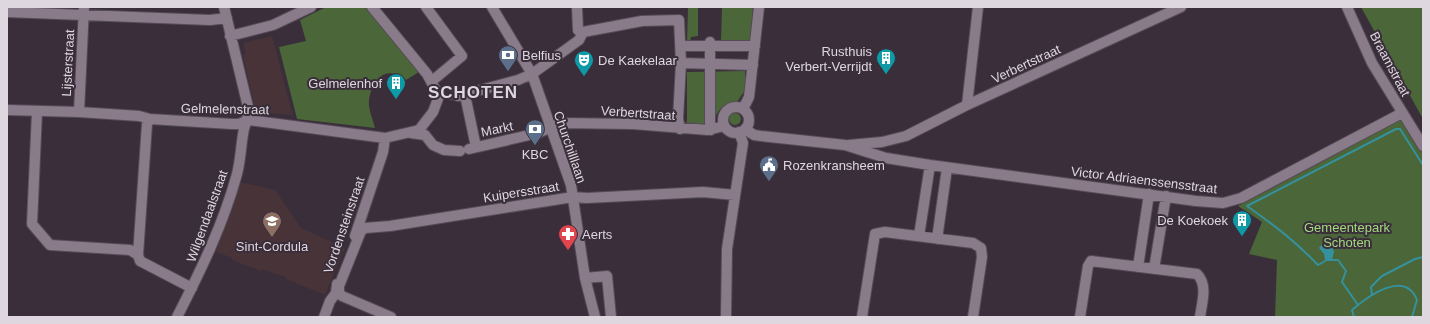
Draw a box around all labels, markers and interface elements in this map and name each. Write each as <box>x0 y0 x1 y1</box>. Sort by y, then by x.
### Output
street label: Lijsterstraat <box>59 29 77 97</box>
street label: Braamstraat <box>1367 29 1413 99</box>
street label: Verbertstraat <box>989 41 1063 87</box>
bank icon: Belfius <box>497 44 519 72</box>
place label: Rusthuis Verbert-Verrijdt <box>785 44 873 74</box>
building icon: Rusthuis Verbert-Verrijdt <box>875 47 897 75</box>
place label: Belfius <box>522 48 562 63</box>
theatre icon: De Kaekelaar <box>573 49 595 77</box>
place label: De Kaekelaar <box>598 53 677 68</box>
building icon: Gelmelenhof <box>385 72 407 100</box>
place label: Gelmelenhof <box>308 76 382 91</box>
district label: SCHOTEN <box>428 83 518 102</box>
street label: Gelmelenstraat <box>181 101 270 117</box>
street label: Verbertstraat <box>600 103 676 123</box>
street label: Churchilllaan <box>551 109 589 185</box>
street label: Markt <box>480 118 515 140</box>
bank icon: KBC <box>524 118 546 146</box>
place label: KBC <box>522 147 548 162</box>
public building icon: Rozenkransheem <box>758 154 780 182</box>
place label: Rozenkransheem <box>783 158 885 173</box>
street label: Victor Adriaenssensstraat <box>1070 164 1218 196</box>
street label: Wilgendaalstraat <box>183 168 231 264</box>
street label: Vordensteinstraat <box>320 174 368 275</box>
street label: Kuipersstraat <box>482 179 560 205</box>
building icon: De Koekoek <box>1231 209 1253 237</box>
school or university icon: Sint-Cordula <box>261 210 283 238</box>
place label: De Koekoek <box>1157 213 1228 228</box>
park label: Gemeentepark Schoten <box>1304 220 1390 250</box>
pharmacy icon: Aerts <box>557 223 579 251</box>
place label: Aerts <box>582 227 613 242</box>
place label: Sint-Cordula <box>236 239 309 254</box>

